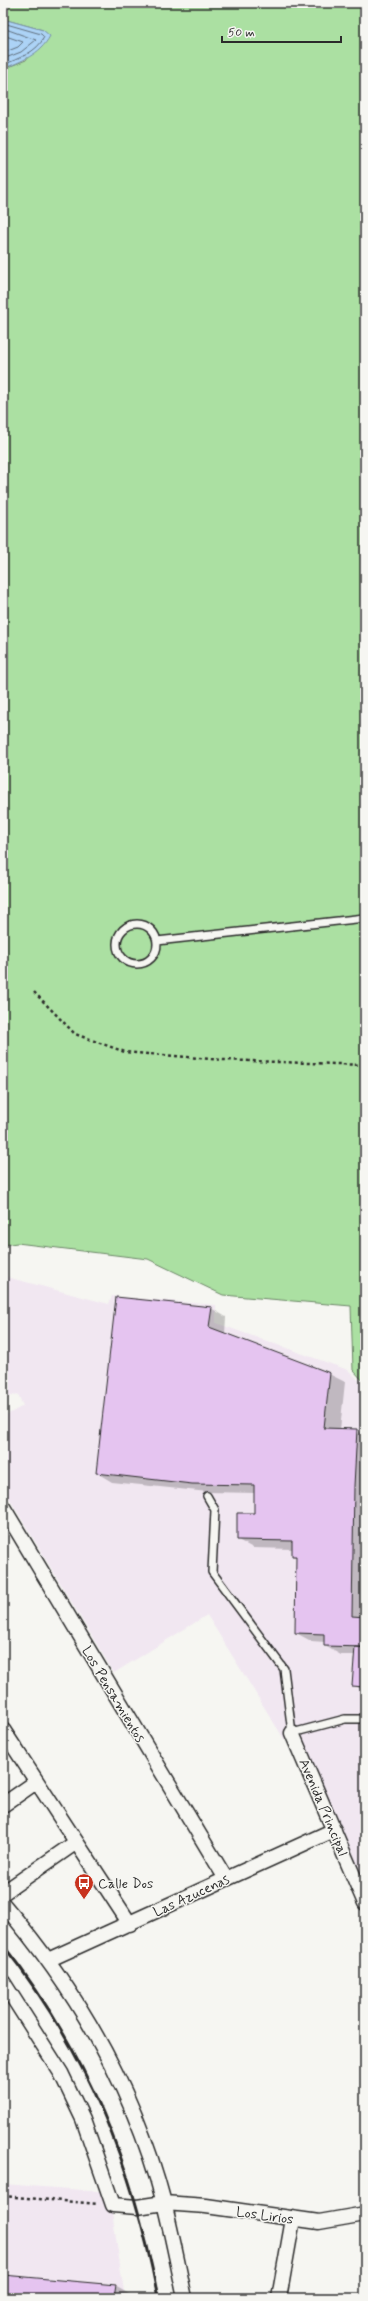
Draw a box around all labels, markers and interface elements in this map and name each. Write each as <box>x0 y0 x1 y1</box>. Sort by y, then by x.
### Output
scale bar <box>222 18 341 44</box>
text: 50 m <box>228 25 255 41</box>
street label: Los Pensamientos <box>77 1643 149 1746</box>
street label: Avenida Principal <box>295 1756 352 1859</box>
street label: Las Azucenas <box>150 1870 233 1921</box>
bus stop icon: Calle Dos <box>73 1872 95 1900</box>
place label: Calle Dos <box>98 1875 153 1893</box>
street label: Los Lirios <box>235 2203 295 2229</box>

